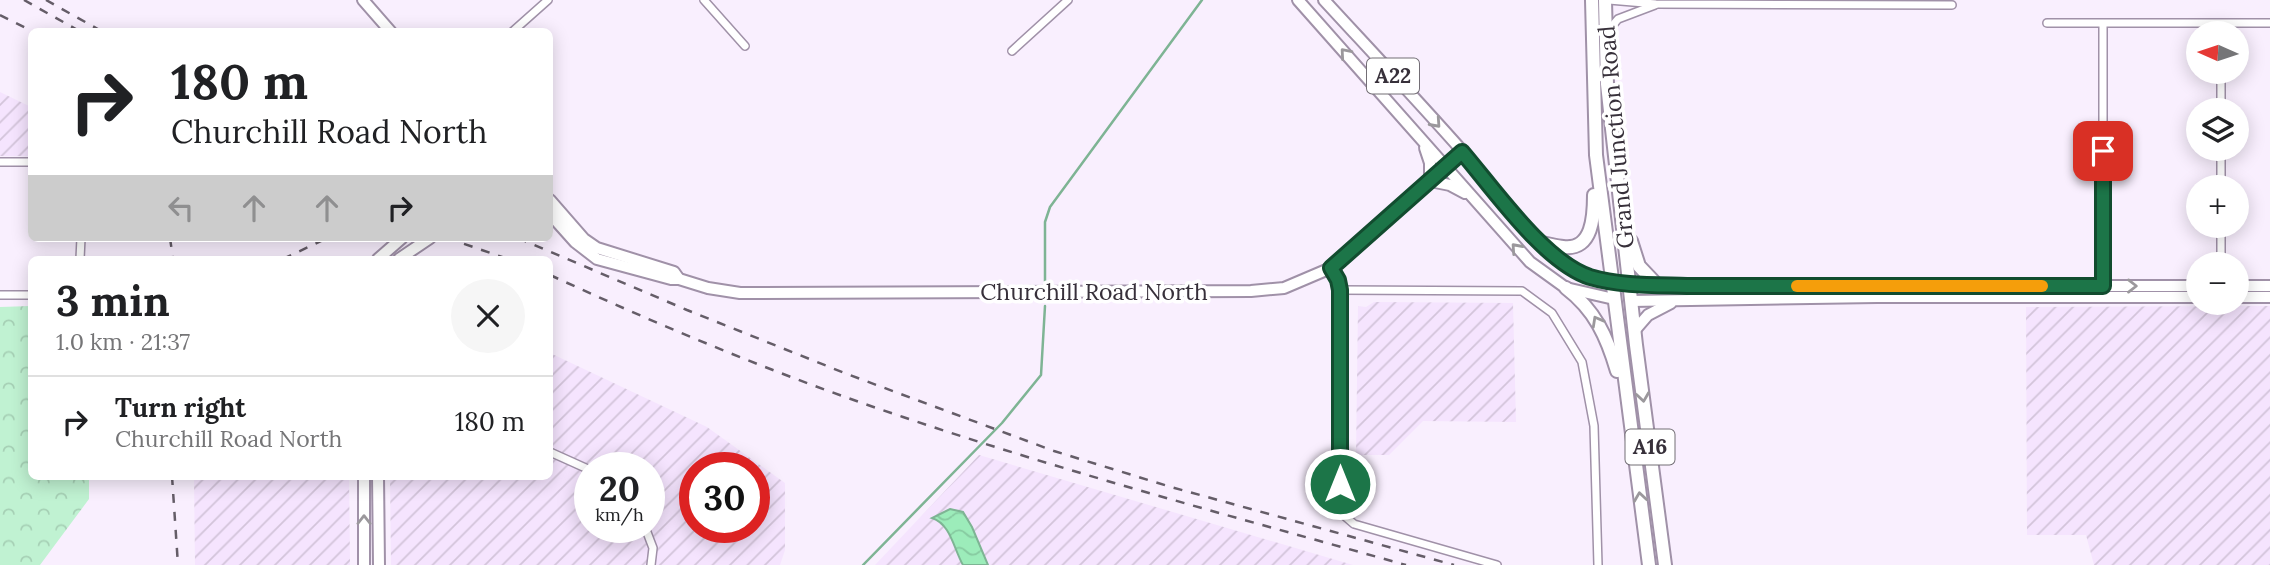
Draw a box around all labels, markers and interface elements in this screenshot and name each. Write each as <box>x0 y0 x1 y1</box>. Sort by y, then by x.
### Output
north arrow <box>2186 21 2249 84</box>
map controls <box>2186 21 2249 315</box>
street label: Grand Junction Road <box>1591 24 1640 250</box>
one-way arrow <box>1341 48 1353 61</box>
text: 180 m <box>171 50 308 112</box>
icon: right <box>56 56 147 147</box>
road number: A22 <box>1367 58 1419 94</box>
button: layers <box>2186 98 2249 161</box>
text: Churchill Road North <box>171 111 487 152</box>
one-way arrow <box>1428 115 1440 128</box>
pin <box>2073 121 2133 181</box>
icon: arrive <box>2084 132 2122 170</box>
button: + <box>2186 175 2249 238</box>
icon: left <box>162 189 200 227</box>
icon: ahead <box>235 189 273 227</box>
icon: ahead <box>308 189 346 227</box>
icon: right <box>381 189 419 227</box>
one-way arrow <box>1512 243 1524 256</box>
button: − <box>2186 252 2249 315</box>
text: 3 min <box>56 274 170 328</box>
street label: Churchill Road North <box>980 277 1208 306</box>
one-way arrow <box>2127 278 2138 294</box>
button: close <box>451 279 525 353</box>
one-way arrow <box>1592 316 1605 328</box>
text: 1.0 km · 21:37 <box>56 327 190 356</box>
text: Turn right <box>115 391 246 424</box>
one-way arrow <box>1636 392 1651 403</box>
icon: right <box>56 403 94 441</box>
text: 180 m <box>455 405 525 438</box>
text: Churchill Road North <box>115 424 342 453</box>
road number: A16 <box>1626 430 1674 464</box>
position arrow <box>1303 447 1377 521</box>
speed limit sign: 30 <box>679 452 770 543</box>
text: 20 <box>599 466 640 511</box>
one-way arrow <box>1632 491 1647 503</box>
text: km/h <box>595 503 644 526</box>
one-way arrow <box>356 515 372 525</box>

